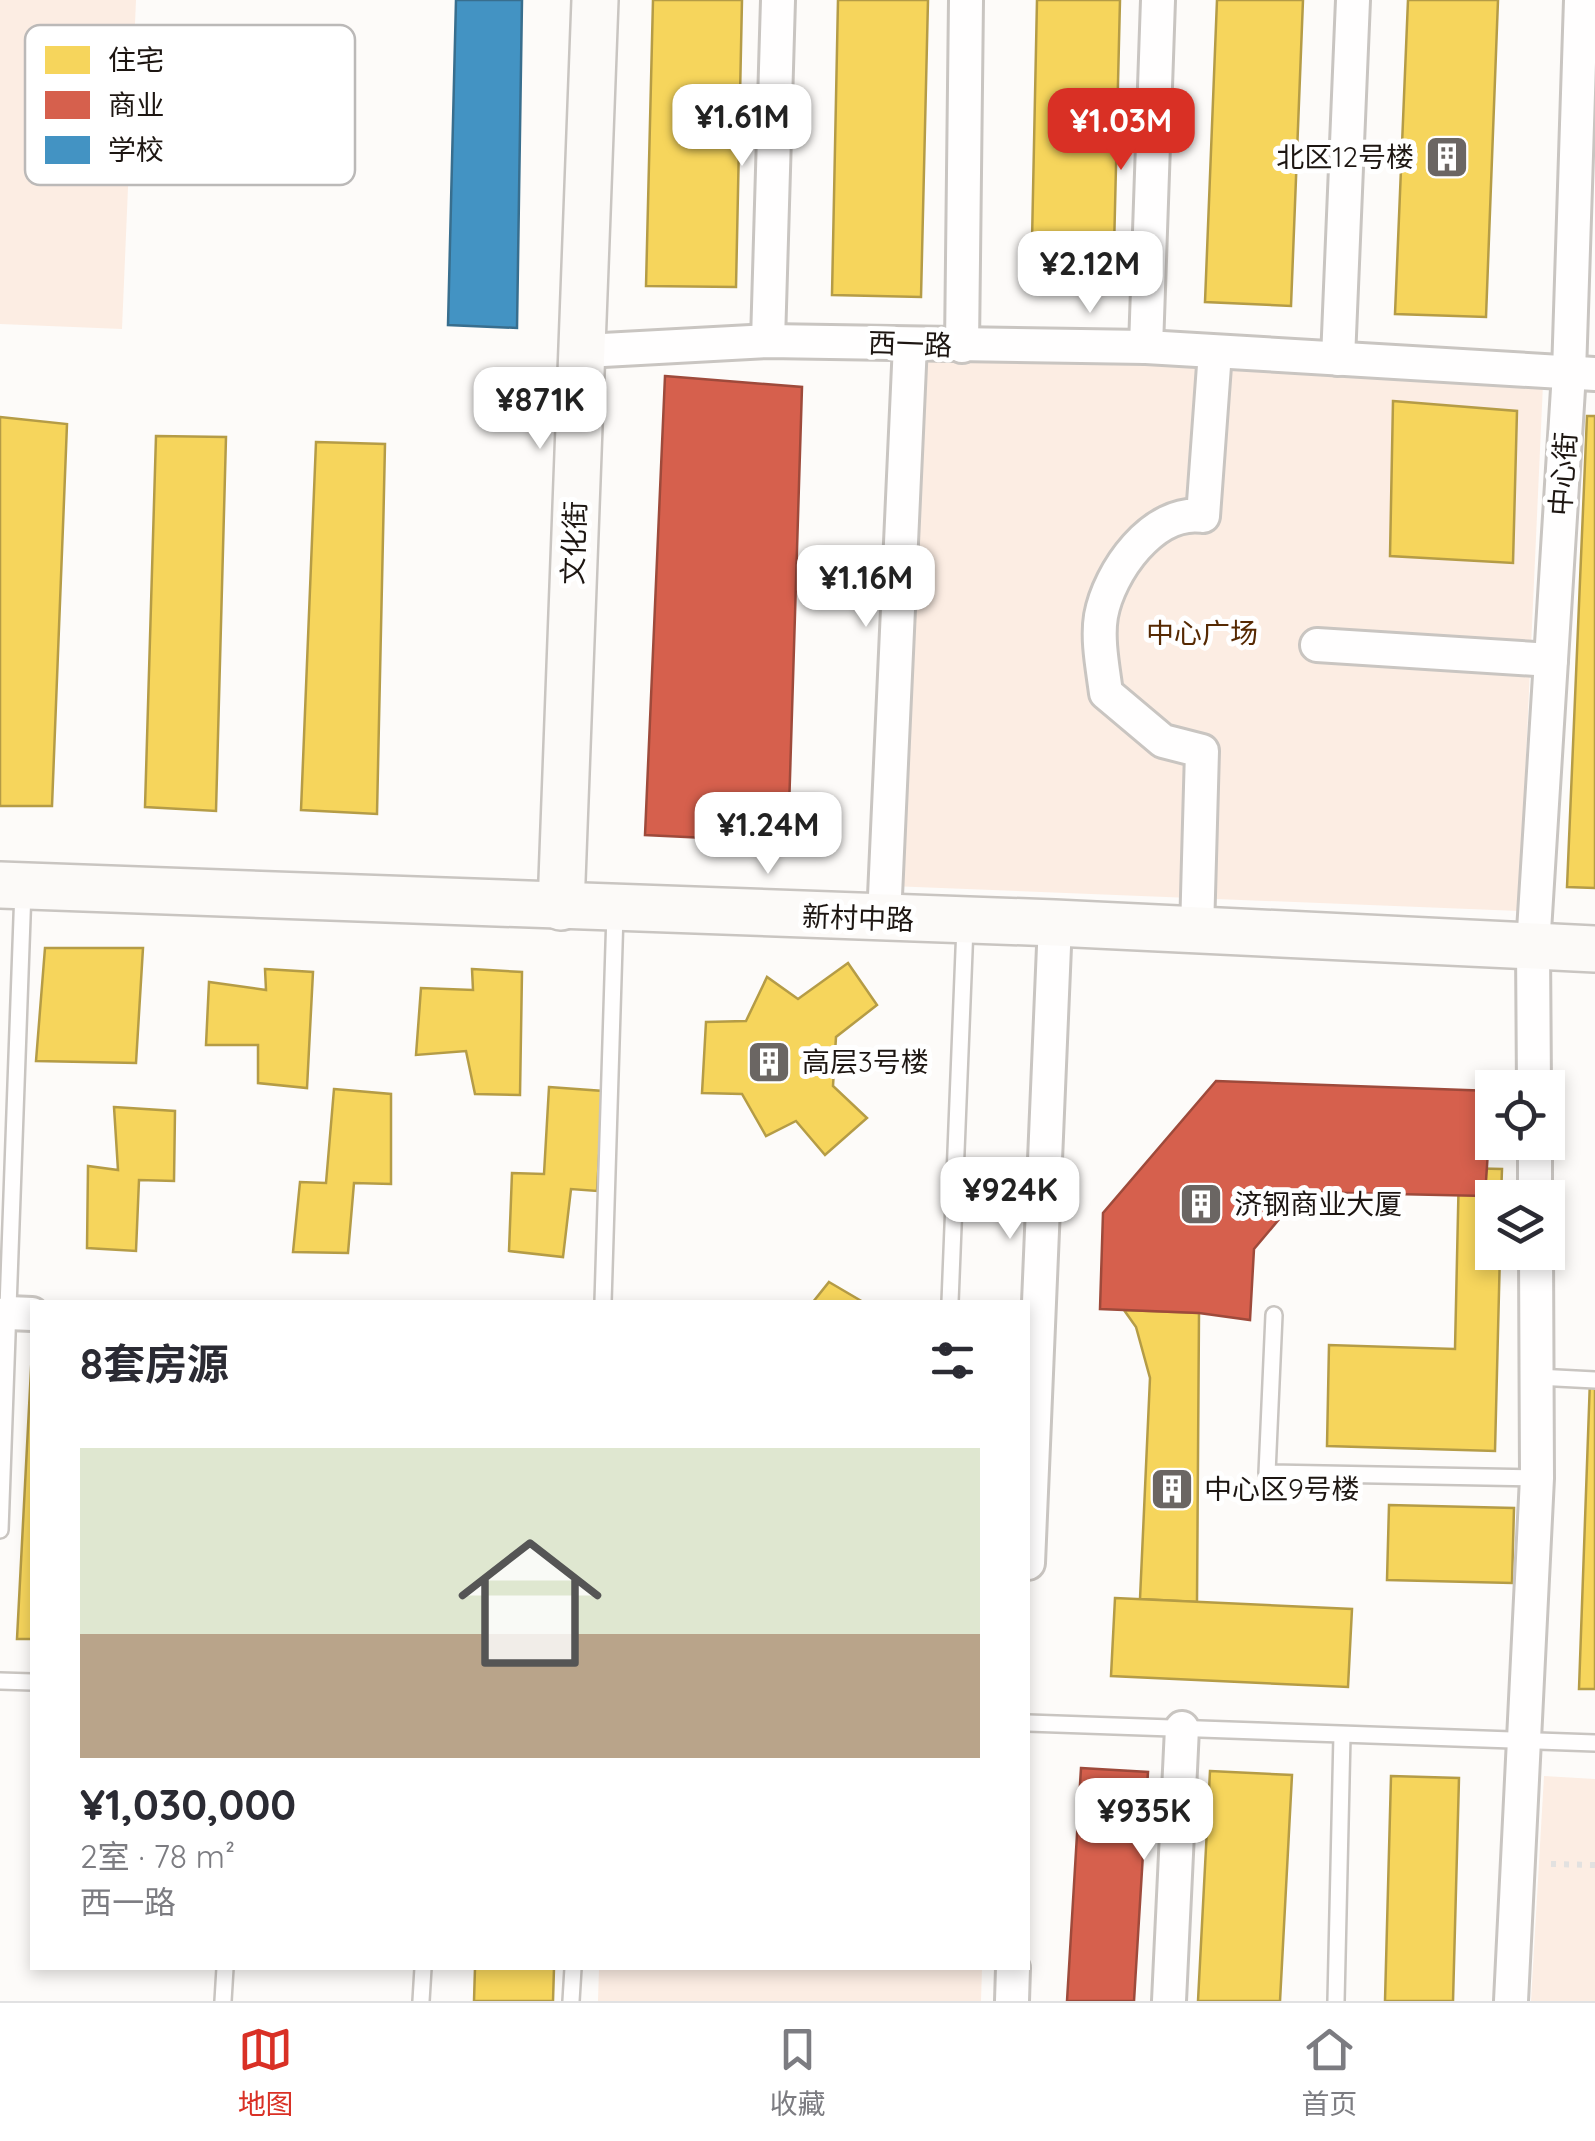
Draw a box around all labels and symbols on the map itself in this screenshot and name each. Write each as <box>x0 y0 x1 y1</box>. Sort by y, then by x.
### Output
legend <box>25 25 355 185</box>
text: 住宅 <box>108 42 164 77</box>
pin: ¥1.61M <box>661 84 823 169</box>
text: 商业 <box>108 87 164 122</box>
pin: ¥1.03M <box>1040 88 1202 173</box>
text: 学校 <box>108 132 164 167</box>
building icon: 北区12号楼 <box>1424 134 1470 180</box>
place label: 北区12号楼 <box>1276 139 1414 174</box>
pin: ¥2.12M <box>1009 231 1171 316</box>
street label: 西一路 <box>867 325 953 362</box>
pin: ¥871K <box>470 367 610 452</box>
street label: 中心街 <box>1542 431 1583 517</box>
street label: 文化街 <box>555 500 592 586</box>
pin: ¥1.16M <box>785 545 947 630</box>
park label: 中心广场 <box>1146 615 1258 650</box>
pin: ¥1.24M <box>687 792 849 877</box>
street label: 新村中路 <box>801 898 915 937</box>
building icon: 高层3号楼 <box>746 1039 792 1085</box>
place label: 高层3号楼 <box>802 1044 929 1079</box>
pin: ¥924K <box>940 1157 1080 1242</box>
building icon: 济钢商业大厦 <box>1178 1181 1224 1227</box>
place label: 济钢商业大厦 <box>1234 1186 1402 1221</box>
building icon: 中心区9号楼 <box>1149 1466 1195 1512</box>
place label: 中心区9号楼 <box>1204 1471 1360 1506</box>
pin: ¥935K <box>1074 1778 1214 1863</box>

